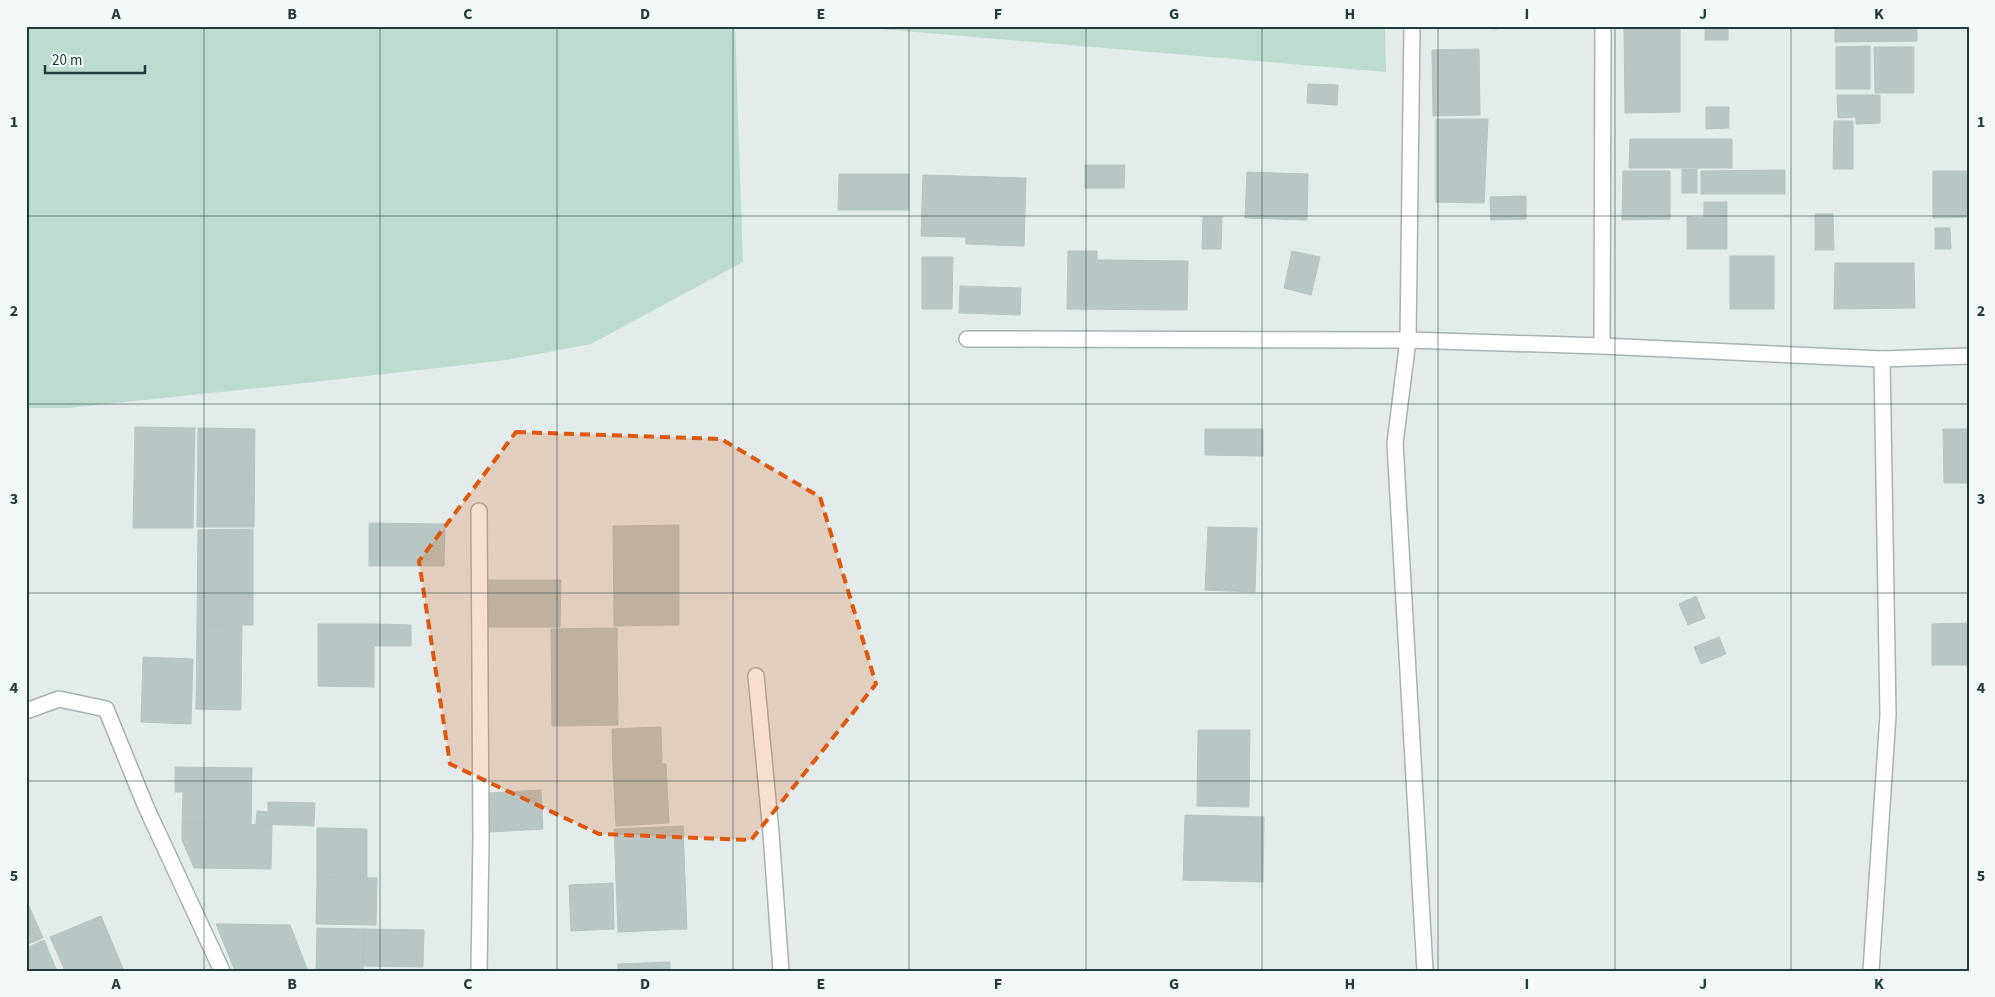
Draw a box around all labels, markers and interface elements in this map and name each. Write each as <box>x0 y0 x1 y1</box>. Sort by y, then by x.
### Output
text: A <box>110 3 121 25</box>
text: B <box>287 3 297 25</box>
text: C <box>463 3 473 25</box>
text: D <box>640 3 650 25</box>
text: E <box>817 3 825 25</box>
text: F <box>994 3 1002 25</box>
text: G <box>1169 3 1179 25</box>
text: H <box>1345 3 1355 25</box>
text: I <box>1525 3 1529 25</box>
text: J <box>1699 3 1707 25</box>
text: K <box>1874 3 1884 25</box>
scale bar <box>45 42 145 74</box>
text: 20 m <box>52 50 82 71</box>
text: 1 <box>10 111 18 133</box>
text: 1 <box>1977 111 1985 133</box>
text: 2 <box>10 300 18 322</box>
text: 2 <box>1977 300 1985 322</box>
text: 3 <box>10 488 18 510</box>
text: 3 <box>1977 488 1985 510</box>
text: 4 <box>10 677 19 699</box>
text: 4 <box>1977 677 1986 699</box>
text: 5 <box>10 865 18 887</box>
text: 5 <box>1977 865 1985 887</box>
text: A <box>110 973 121 995</box>
text: B <box>287 973 297 995</box>
text: C <box>463 973 473 995</box>
text: D <box>640 973 650 995</box>
text: E <box>817 973 825 995</box>
text: F <box>994 973 1002 995</box>
text: G <box>1169 973 1179 995</box>
text: H <box>1345 973 1355 995</box>
text: I <box>1525 973 1529 995</box>
text: J <box>1699 973 1707 995</box>
text: K <box>1874 973 1884 995</box>

